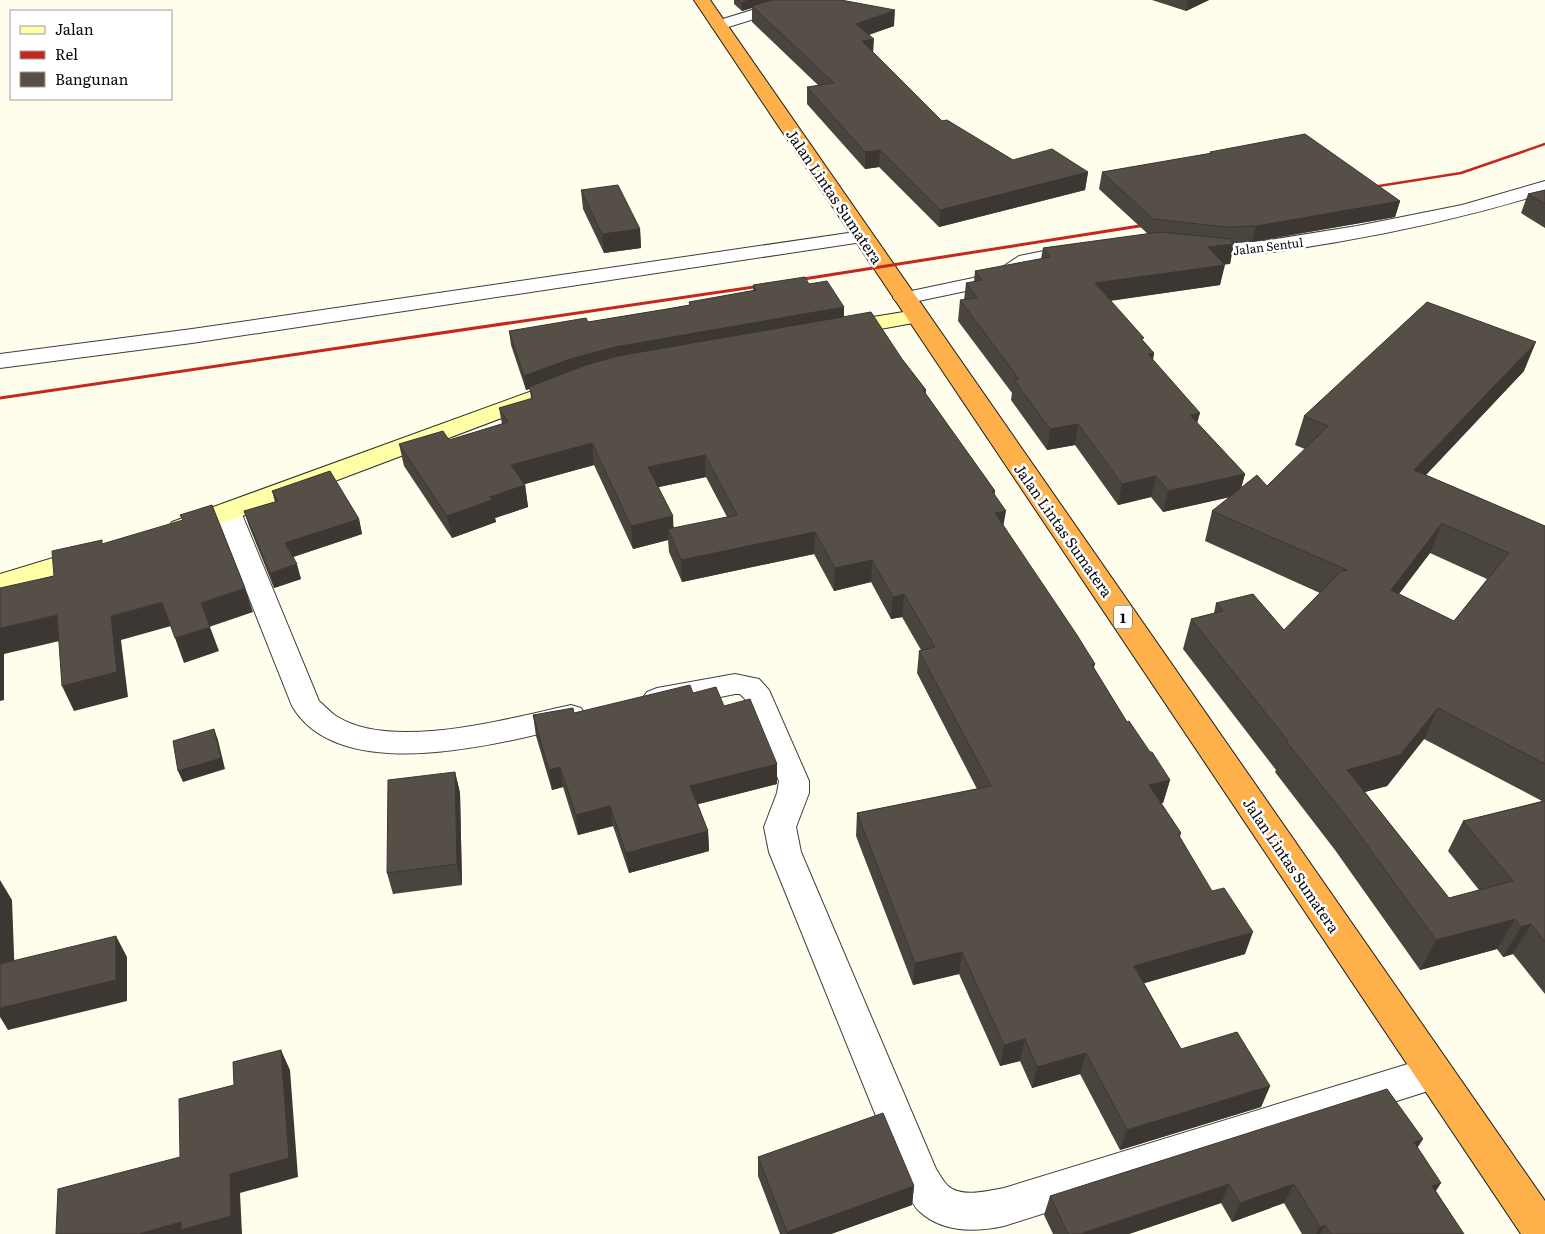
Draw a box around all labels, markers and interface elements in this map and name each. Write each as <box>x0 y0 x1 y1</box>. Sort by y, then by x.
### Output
legend <box>10 10 172 100</box>
text: Jalan <box>55 17 94 40</box>
text: Rel <box>55 42 78 65</box>
text: Bangunan <box>55 67 129 90</box>
street label: Jalan Lintas Sumatera <box>781 124 889 269</box>
street label: Jalan Sentul <box>1232 233 1304 259</box>
street label: Jalan Lintas Sumatera <box>1009 458 1119 602</box>
road number: 1 <box>1114 606 1132 628</box>
street label: Jalan Lintas Sumatera <box>1238 793 1346 938</box>

